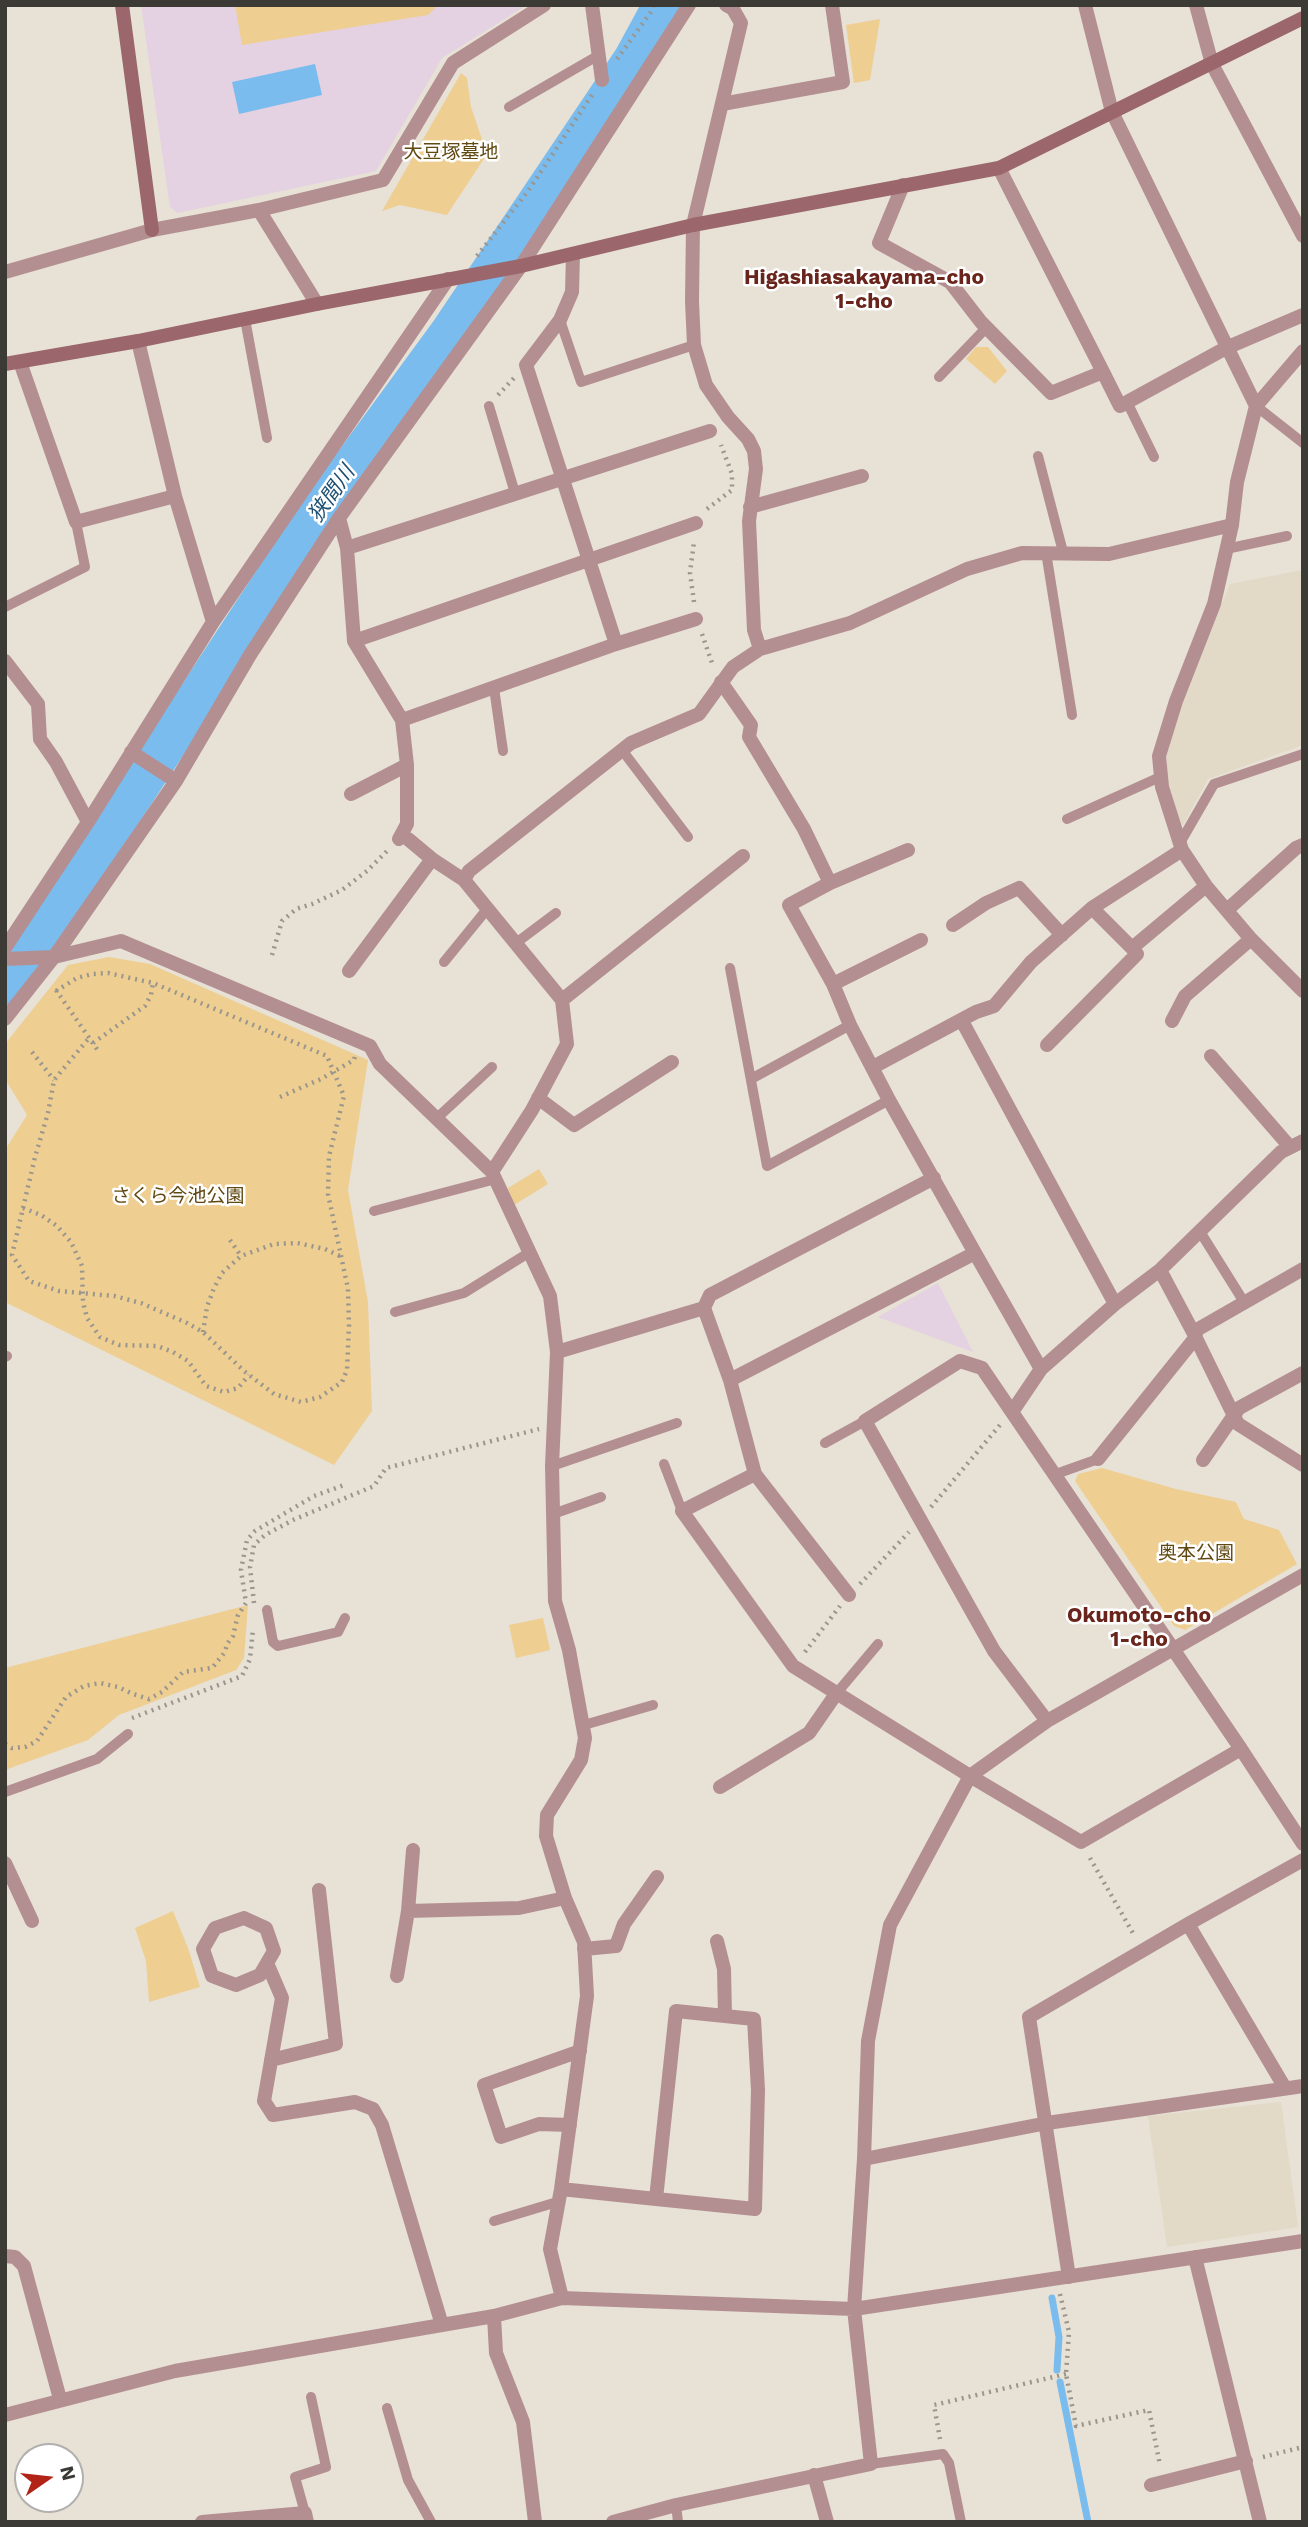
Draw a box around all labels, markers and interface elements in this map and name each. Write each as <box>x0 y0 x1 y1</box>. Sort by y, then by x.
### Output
park label: 大豆塚墓地 <box>404 141 498 163</box>
district label: Higashiasakayama-cho 1-cho <box>744 265 984 315</box>
water label: 狭間川 <box>304 461 360 527</box>
park label: さくら今池公園 <box>112 1185 244 1207</box>
park label: 奥本公園 <box>1158 1542 1234 1564</box>
district label: Okumoto-cho 1-cho <box>1067 1603 1211 1653</box>
north arrow <box>14 2443 84 2513</box>
text: N <box>55 2464 81 2483</box>

